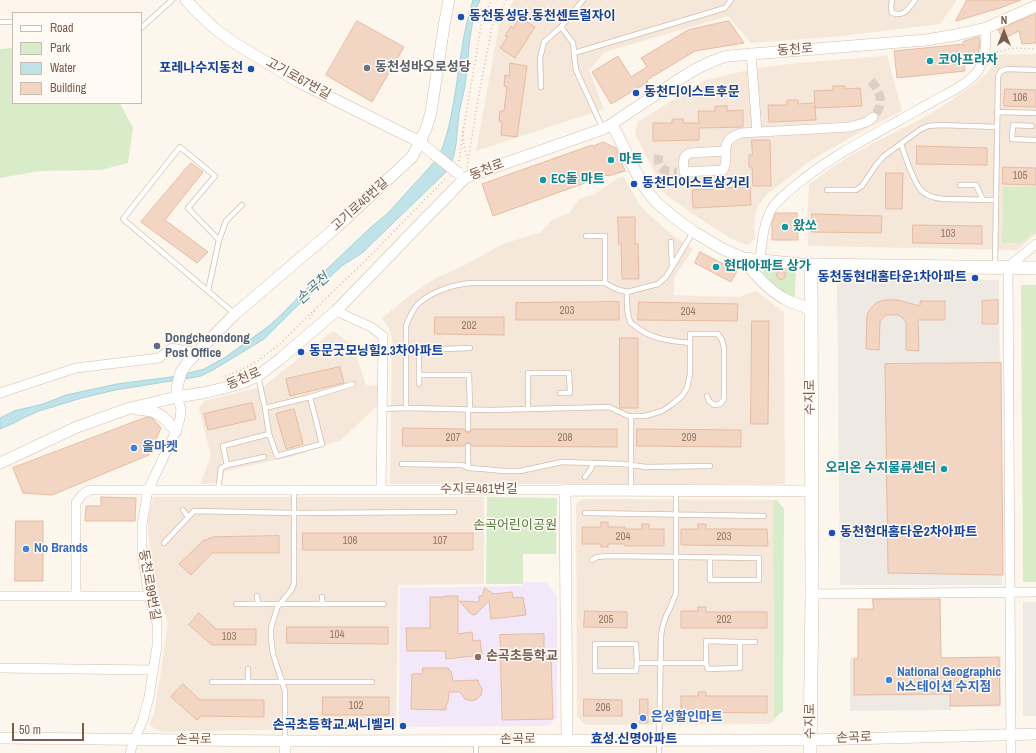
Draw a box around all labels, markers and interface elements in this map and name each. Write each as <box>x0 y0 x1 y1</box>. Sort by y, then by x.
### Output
place label: 동천동성당.동천센트럴자이 <box>469 9 615 25</box>
legend <box>12 12 142 104</box>
marker: 동천동성당.동천센트럴자이 <box>456 12 466 22</box>
north arrow <box>984 12 1024 52</box>
text: N <box>1001 13 1007 27</box>
text: Road <box>50 20 74 36</box>
text: Park <box>50 40 70 56</box>
street label: 동천로 <box>777 41 813 59</box>
place label: 코아프라자 <box>938 53 998 69</box>
street label: 고기로67번길 <box>263 55 333 103</box>
marker: 코아프라자 <box>925 56 935 66</box>
text: Water <box>50 60 76 76</box>
place label: 동천성바오로성당 <box>375 60 471 76</box>
place label: 포레나수지동천 <box>159 61 243 77</box>
marker: 동천성바오로성당 <box>362 63 372 73</box>
marker: 포레나수지동천 <box>246 64 256 74</box>
text: Building <box>50 80 86 96</box>
place label: 동천디이스트후문 <box>644 85 740 101</box>
marker: 동천디이스트후문 <box>631 88 641 98</box>
house number: 106 <box>1012 91 1028 105</box>
place label: 마트 <box>619 152 643 168</box>
marker: 마트 <box>606 155 616 165</box>
street label: 동천로 <box>467 156 507 184</box>
house number: 105 <box>1012 169 1028 183</box>
place label: EC돌 마트 <box>551 172 605 188</box>
street label: 고기로45번길 <box>328 175 392 235</box>
marker: EC돌 마트 <box>538 175 548 185</box>
place label: 동천디이스트삼거리 <box>642 176 750 192</box>
marker: 동천디이스트삼거리 <box>629 179 639 189</box>
place label: 왔쏘 <box>793 219 817 235</box>
marker: 왔쏘 <box>780 222 790 232</box>
house number: 103 <box>940 227 956 241</box>
place label: 현대아파트 상가 <box>724 259 811 275</box>
marker: 현대아파트 상가 <box>711 262 721 272</box>
water label: 손곡천 <box>293 270 333 308</box>
place label: 동천동현대홈타운1차아파트 <box>818 270 967 286</box>
marker: 동천동현대홈타운1차아파트 <box>970 273 980 283</box>
house number: 203 <box>559 304 575 318</box>
house number: 204 <box>680 305 696 319</box>
house number: 202 <box>461 319 477 333</box>
place label: Dongcheondong Post Office <box>165 331 250 362</box>
marker: Dongcheondong Post Office <box>152 341 162 351</box>
place label: 동문굿모닝힐2.3차아파트 <box>309 344 443 360</box>
marker: 동문굿모닝힐2.3차아파트 <box>296 347 306 357</box>
street label: 동천로 <box>224 365 264 393</box>
street label: 수지로 <box>803 379 819 415</box>
house number: 207 <box>445 431 461 445</box>
house number: 208 <box>557 431 573 445</box>
house number: 209 <box>681 431 697 445</box>
place label: 올마켓 <box>142 440 178 456</box>
marker: 올마켓 <box>129 443 139 453</box>
place label: 오리온 수지물류센터 <box>825 461 936 477</box>
marker: 오리온 수지물류센터 <box>939 464 949 474</box>
street label: 수지로461번길 <box>440 482 518 498</box>
park label: 손곡어린이공원 <box>473 518 557 534</box>
place label: 동천현대홈타운2차아파트 <box>840 525 977 541</box>
marker: 동천현대홈타운2차아파트 <box>827 528 837 538</box>
house number: 204 <box>615 530 631 544</box>
house number: 203 <box>716 530 732 544</box>
house number: 106 <box>342 534 358 548</box>
house number: 107 <box>432 534 448 548</box>
place label: No Brands <box>34 541 88 557</box>
marker: No Brands <box>21 544 31 554</box>
street label: 동천로99번길 <box>135 548 163 622</box>
house number: 205 <box>598 613 614 627</box>
house number: 202 <box>716 613 732 627</box>
house number: 104 <box>329 628 345 642</box>
house number: 103 <box>221 630 237 644</box>
place label: 손곡초등학교 <box>486 649 558 665</box>
marker: 손곡초등학교 <box>473 652 483 662</box>
place label: National Geographic N스테이션 수지점 <box>897 665 1001 696</box>
marker: National Geographic N스테이션 수지점 <box>884 675 894 685</box>
house number: 102 <box>348 699 364 713</box>
house number: 206 <box>595 701 611 715</box>
street label: 수지로 <box>803 703 819 739</box>
place label: 은성할인마트 <box>651 710 723 726</box>
marker: 은성할인마트 <box>638 713 648 723</box>
scale bar <box>14 715 86 741</box>
place label: 손곡초등학교.써니벨리 <box>272 718 395 734</box>
marker: 손곡초등학교.써니벨리 <box>398 721 408 731</box>
marker: 효성.신명아파트 <box>629 721 639 731</box>
text: 50 m <box>19 722 41 738</box>
street label: 손곡로 <box>836 730 872 746</box>
street label: 손곡로 <box>176 732 212 748</box>
street label: 손곡로 <box>500 732 536 748</box>
place label: 효성.신명아파트 <box>591 732 677 748</box>

